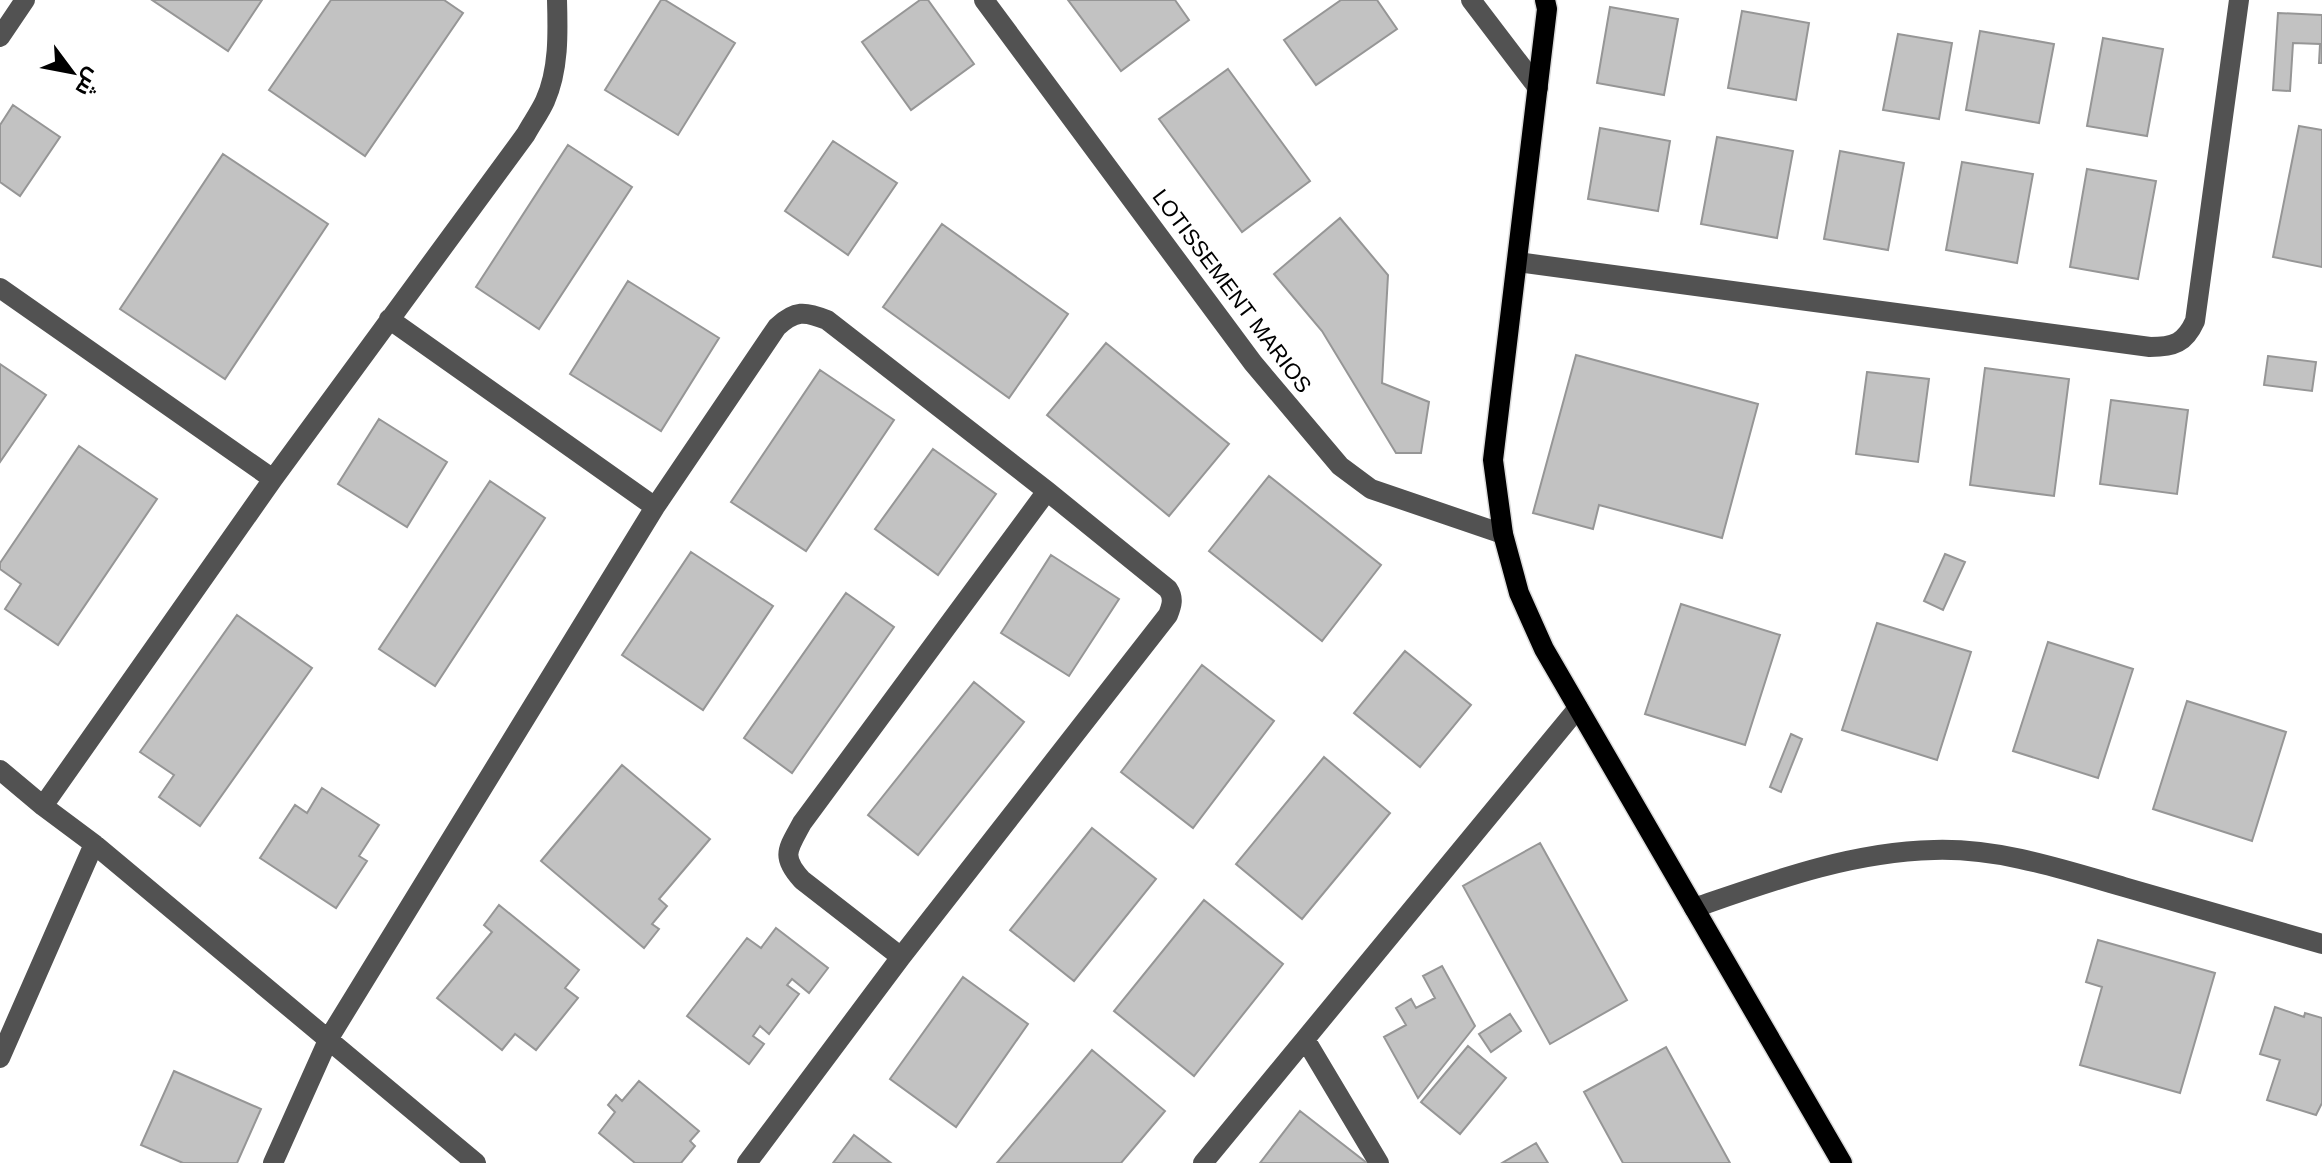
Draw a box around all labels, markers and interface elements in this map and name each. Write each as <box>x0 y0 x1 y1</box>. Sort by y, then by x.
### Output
north arrow <box>32 32 112 112</box>
text: ش <box>70 63 107 101</box>
street label: LOTISSEMENT MARIOS <box>1147 185 1317 397</box>

